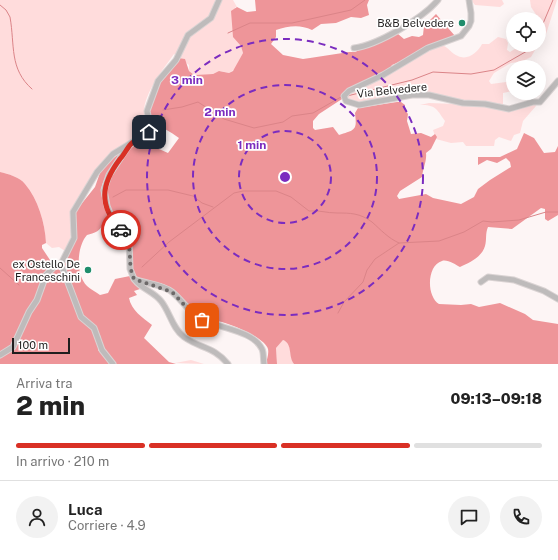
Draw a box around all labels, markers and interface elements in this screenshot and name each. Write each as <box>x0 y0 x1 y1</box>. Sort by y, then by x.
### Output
map controls <box>506 12 546 100</box>
button: locate <box>506 12 546 52</box>
place label: B&B Belvedere <box>377 17 454 29</box>
marker: B&B Belvedere <box>457 18 467 28</box>
button: layers <box>506 60 546 100</box>
text: 3 min <box>171 73 203 87</box>
street label: Via Belvedere <box>356 80 428 100</box>
text: 2 min <box>204 105 236 119</box>
pin <box>132 115 166 149</box>
icon: home <box>138 121 160 143</box>
text: 1 min <box>238 138 266 152</box>
centre of rings <box>278 170 292 184</box>
courier <box>101 210 141 250</box>
icon: car <box>110 219 132 241</box>
place label: ex Ostello De Franceschini <box>13 258 80 283</box>
marker: ex Ostello De Franceschini <box>83 265 93 275</box>
pin <box>185 303 219 337</box>
icon: bag <box>191 309 213 331</box>
scale bar <box>12 336 70 355</box>
text: 100 m <box>18 339 48 351</box>
text: Arriva tra <box>16 376 72 391</box>
text: 2 min <box>16 390 85 421</box>
text: 09:13–09:18 <box>451 390 542 407</box>
text: In arrivo · 210 m <box>16 454 109 469</box>
button: person <box>16 496 58 538</box>
button: chat <box>448 496 490 538</box>
button: phone <box>500 496 542 538</box>
text: Luca <box>68 501 102 518</box>
text: Corriere · 4.9 <box>68 518 146 533</box>

